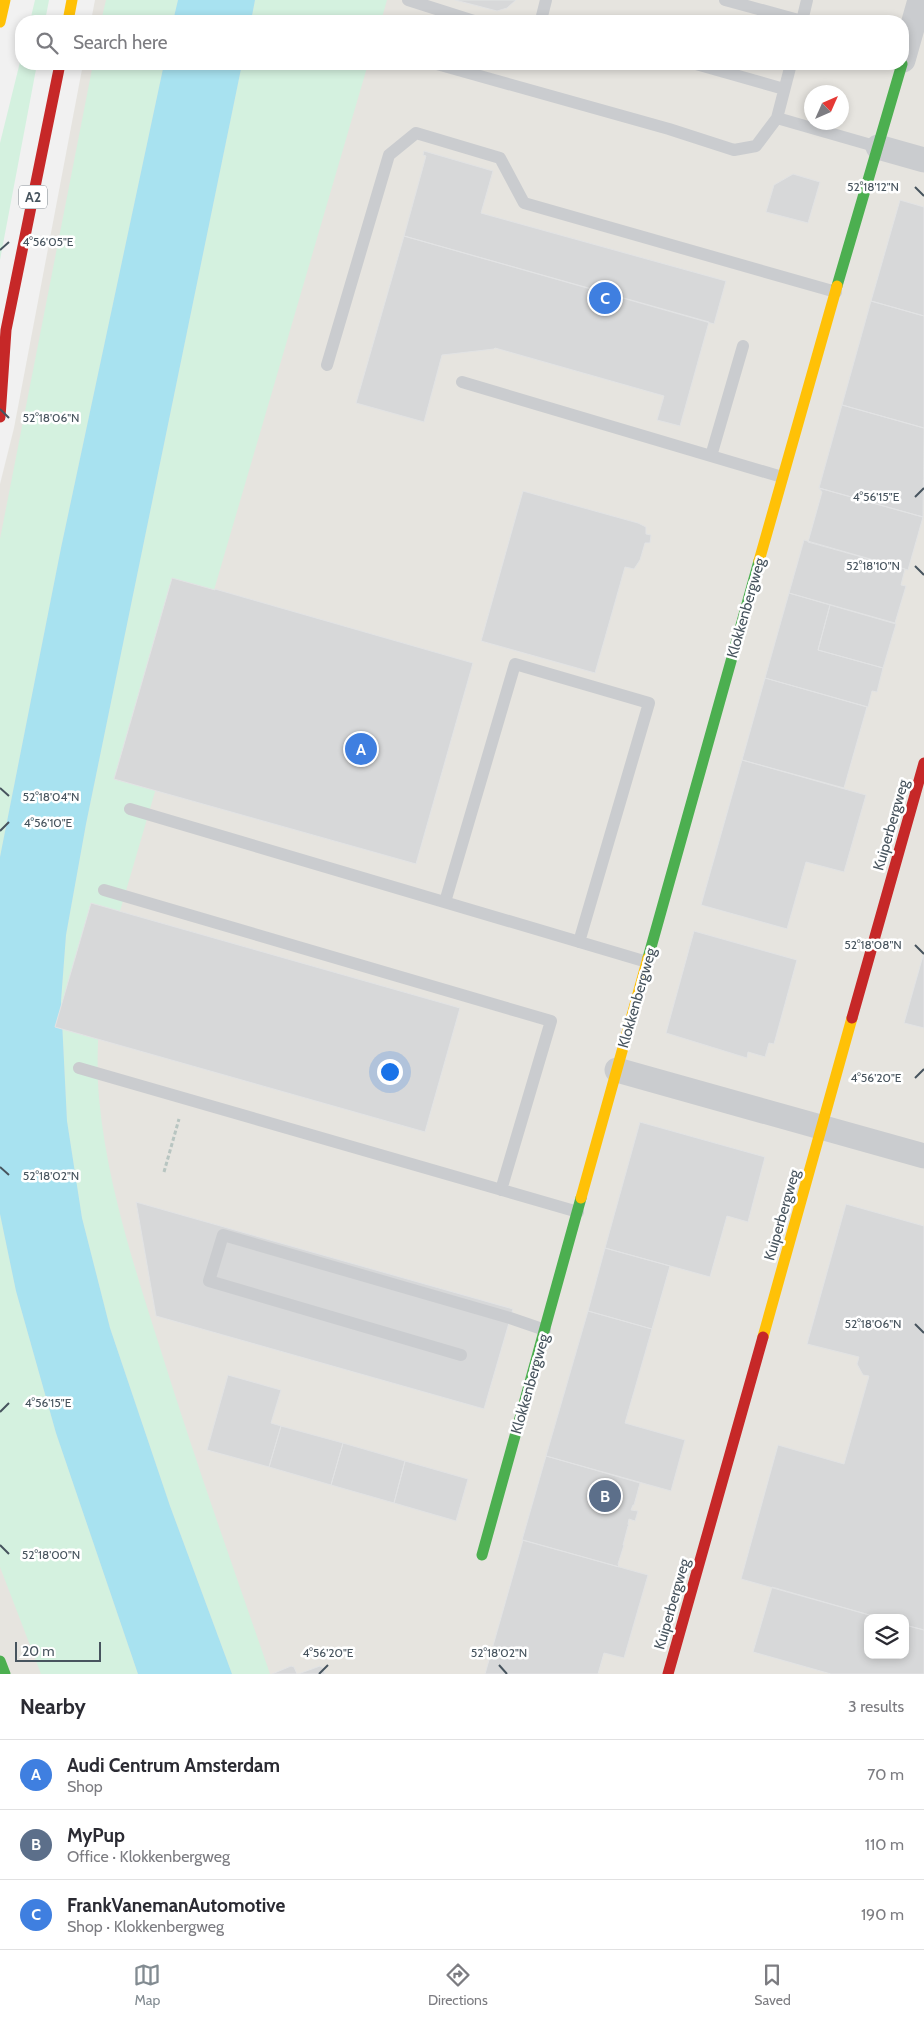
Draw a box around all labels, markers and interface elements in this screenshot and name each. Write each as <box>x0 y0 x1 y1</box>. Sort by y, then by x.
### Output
search box <box>15 15 909 70</box>
icon: search <box>33 29 61 57</box>
text: Search here <box>73 31 167 54</box>
north arrow <box>804 85 849 130</box>
text: 52°18'12"N <box>847 179 899 194</box>
road number: A2 <box>19 186 47 208</box>
text: 4°56'05"E <box>22 234 74 249</box>
pin: C <box>589 279 621 317</box>
text: 52°18'06"N <box>22 410 80 425</box>
text: 4°56'15"E <box>853 489 900 504</box>
street label: Klokkenbergweg <box>723 555 769 660</box>
text: 52°18'10"N <box>846 558 900 573</box>
pin: A <box>345 730 377 768</box>
street label: Kuiperbergweg <box>869 777 913 873</box>
text: 52°18'04"N <box>22 789 80 804</box>
text: 4°56'10"E <box>24 815 73 830</box>
text: 52°18'08"N <box>844 937 902 952</box>
street label: Klokkenbergweg <box>614 945 660 1050</box>
your location <box>377 1059 403 1085</box>
text: 4°56'20"E <box>851 1070 902 1085</box>
street label: Kuiperbergweg <box>760 1167 804 1263</box>
text: 52°18'02"N <box>23 1168 79 1183</box>
text: 52°18'06"N <box>844 1316 902 1331</box>
street label: Klokkenbergweg <box>507 1331 553 1436</box>
text: 4°56'15"E <box>25 1395 72 1410</box>
pin: B <box>589 1477 621 1515</box>
text: 52°18'00"N <box>22 1547 80 1562</box>
street label: Kuiperbergweg <box>650 1556 694 1652</box>
map controls <box>864 1614 909 1659</box>
button: layers <box>864 1614 909 1659</box>
scale bar <box>15 1639 101 1662</box>
text: 20 m <box>22 1642 55 1660</box>
text: 4°56'20"E <box>303 1645 354 1660</box>
text: 52°18'02"N <box>471 1645 527 1660</box>
text: Nearby <box>20 1694 86 1719</box>
text: 3 results <box>848 1697 904 1716</box>
text: Audi Centrum Amsterdam <box>67 1754 280 1777</box>
text: A <box>31 1765 41 1784</box>
text: 70 m <box>867 1765 904 1784</box>
text: Shop <box>67 1777 103 1796</box>
text: MyPup <box>67 1824 125 1847</box>
text: B <box>31 1835 41 1854</box>
text: 110 m <box>865 1835 904 1854</box>
text: Office · Klokkenbergweg <box>67 1847 230 1866</box>
text: FrankVanemanAutomotive <box>67 1894 285 1917</box>
text: C <box>31 1905 41 1924</box>
text: 190 m <box>861 1905 904 1924</box>
text: Shop · Klokkenbergweg <box>67 1917 224 1936</box>
tab: Map <box>133 1961 161 2009</box>
tab: Directions <box>428 1961 488 2009</box>
tab: Saved <box>754 1961 791 2009</box>

